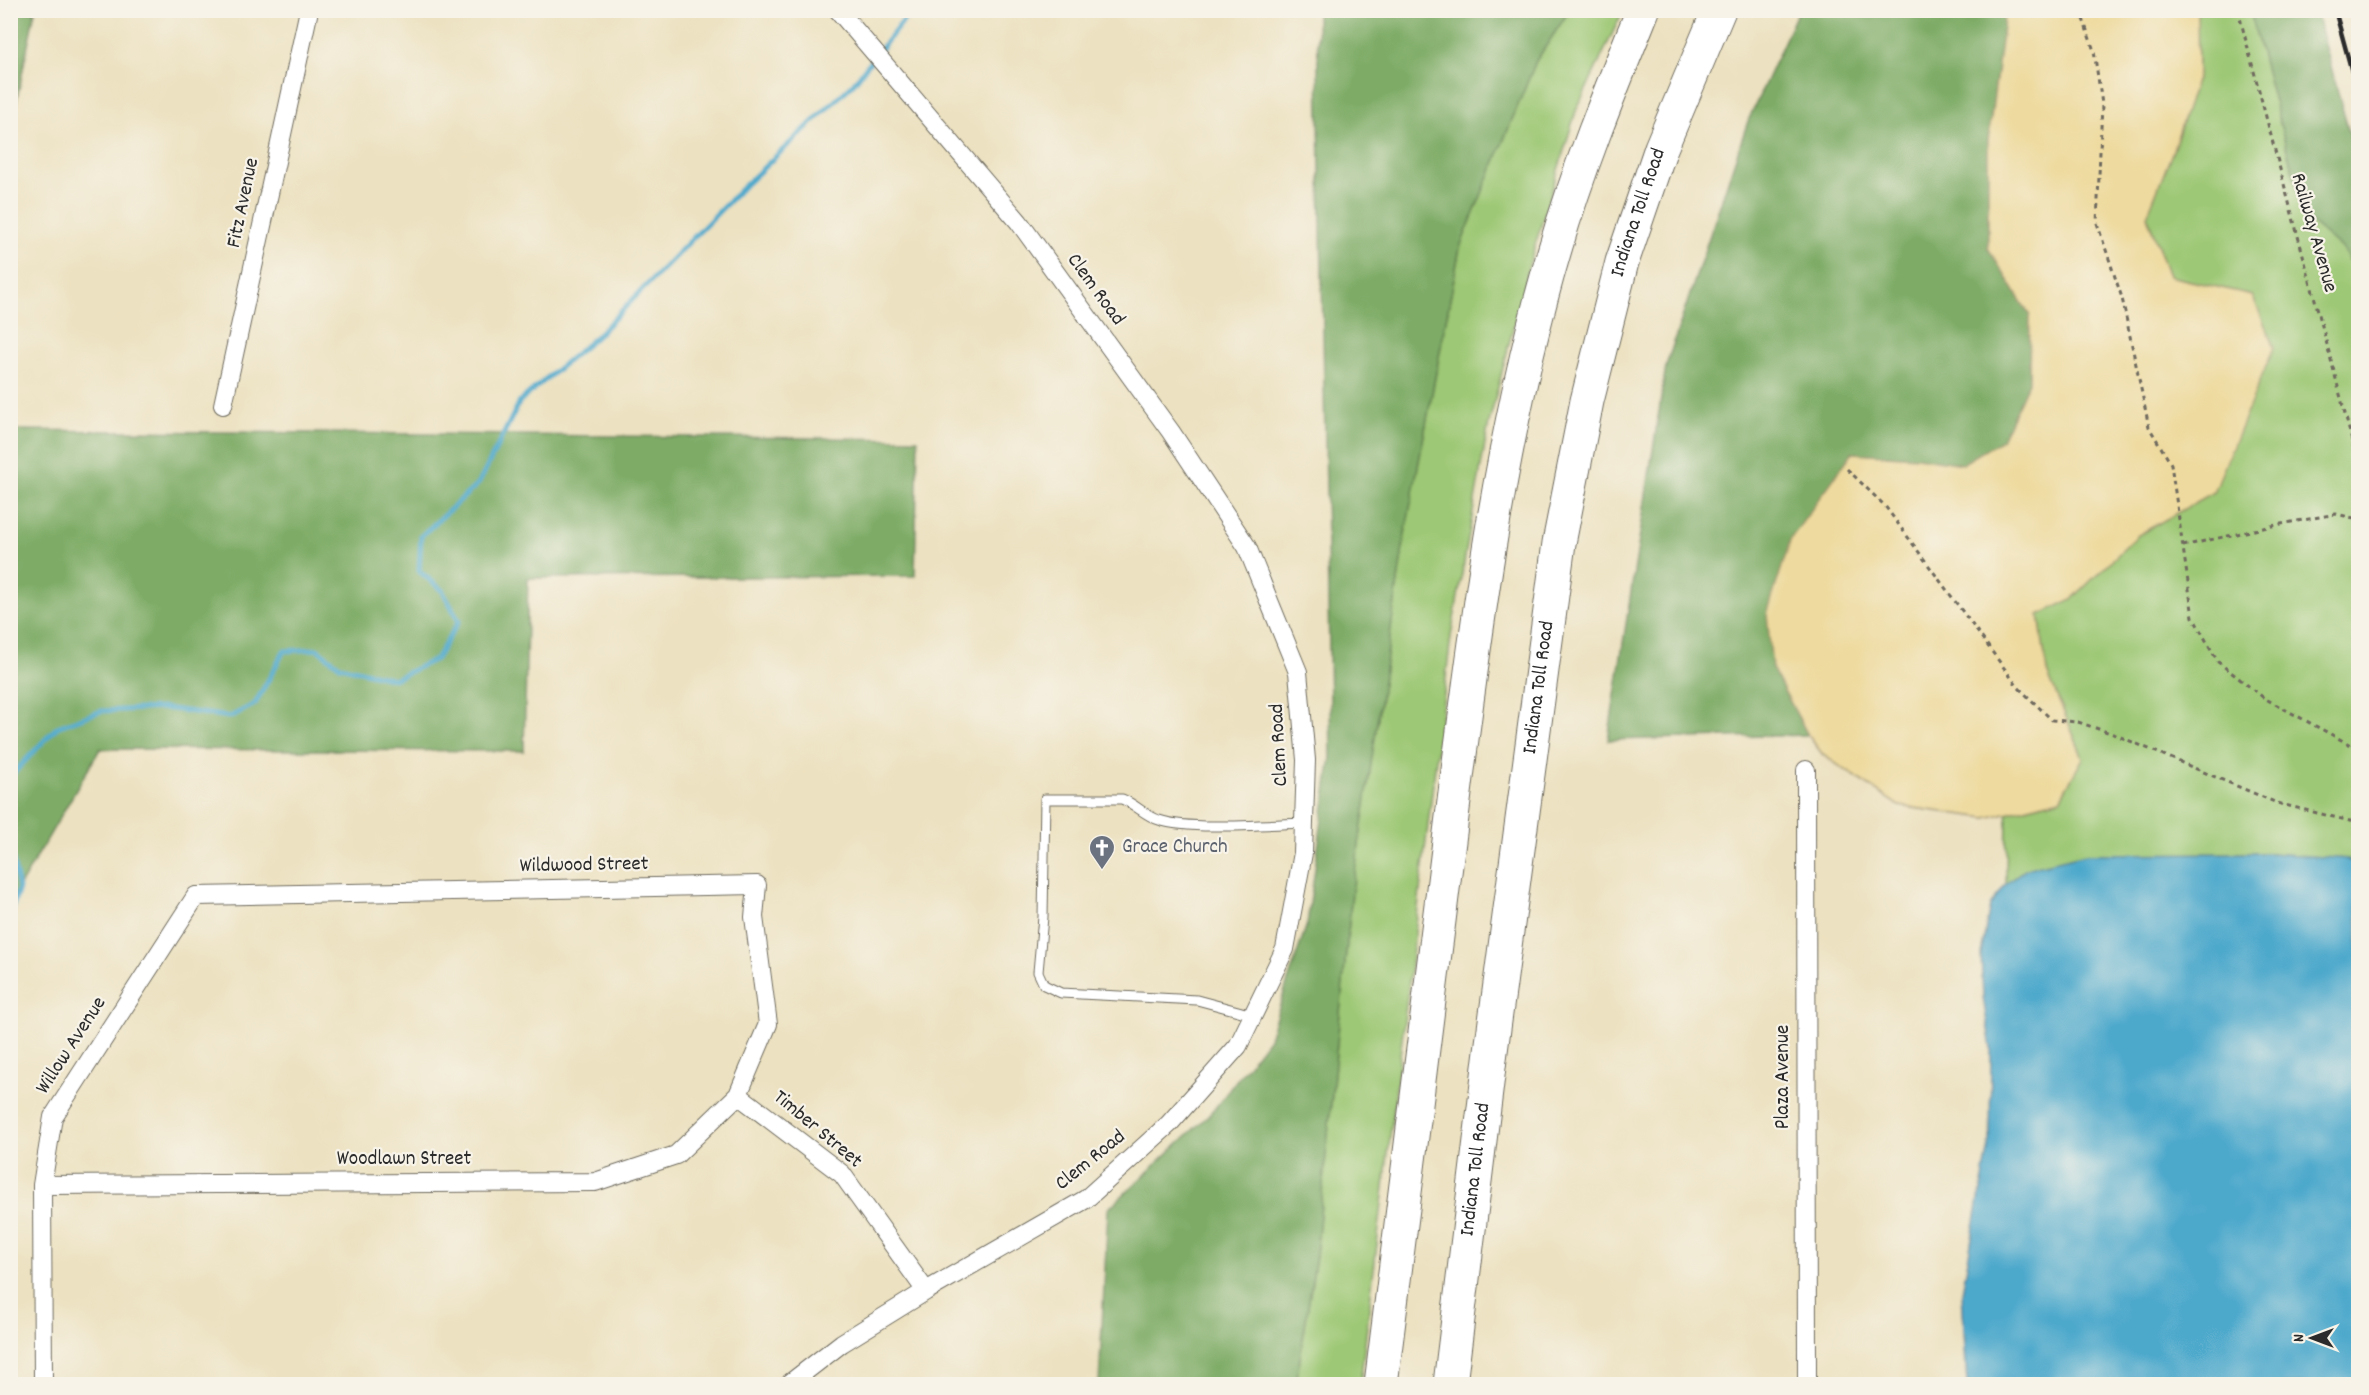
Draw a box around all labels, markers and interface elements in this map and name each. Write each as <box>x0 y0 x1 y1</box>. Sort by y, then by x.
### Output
street label: Indiana Toll Road <box>1604 145 1675 280</box>
street label: Fitz Avenue <box>220 155 268 251</box>
street label: Railway Avenue <box>2282 170 2344 296</box>
street label: Clem Road <box>1058 248 1132 332</box>
street label: Indiana Toll Road <box>1516 619 1563 756</box>
street label: Clem Road <box>1263 703 1297 787</box>
church icon: Grace Church <box>1087 833 1117 871</box>
place label: Grace Church <box>1122 833 1228 863</box>
street label: Wildwood Street <box>519 850 649 882</box>
street label: Willow Avenue <box>29 991 115 1101</box>
street label: Plaza Avenue <box>1769 1025 1799 1129</box>
street label: Timber Street <box>766 1084 868 1177</box>
street label: Indiana Toll Road <box>1453 1101 1499 1238</box>
street label: Clem Road <box>1049 1123 1133 1199</box>
street label: Woodlawn Street <box>337 1145 471 1175</box>
north arrow <box>2282 1308 2342 1368</box>
text: N <box>2288 1334 2311 1342</box>

